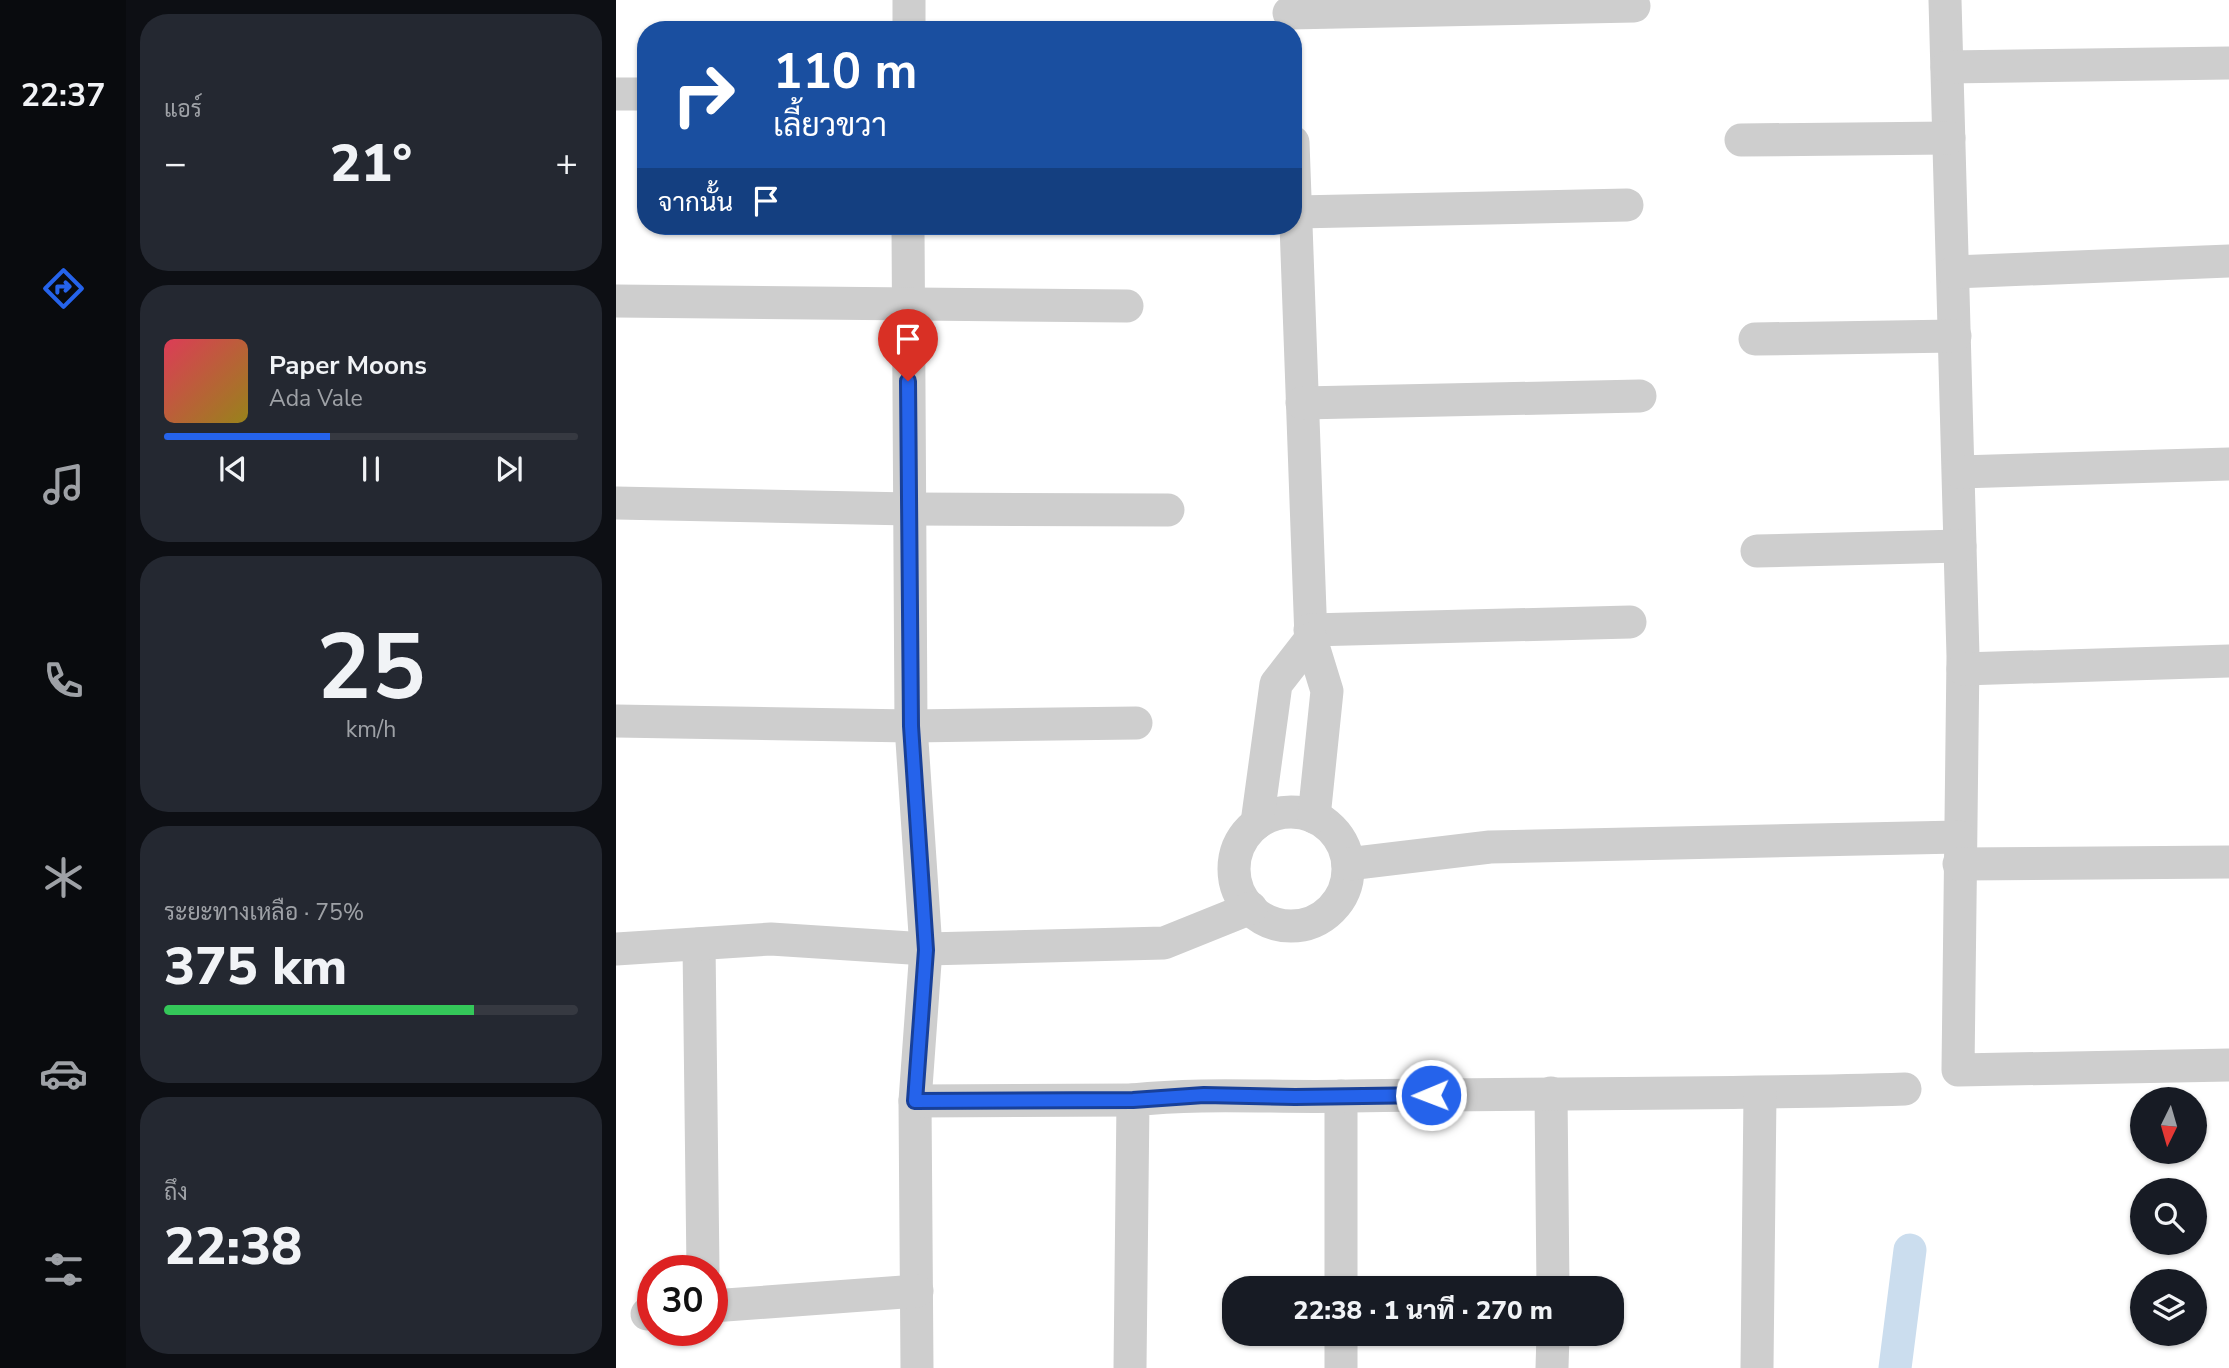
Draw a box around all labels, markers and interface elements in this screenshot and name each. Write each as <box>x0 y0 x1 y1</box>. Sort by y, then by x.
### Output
text: 110 m <box>773 38 917 105</box>
icon: right <box>658 49 749 140</box>
text: 22:37 <box>21 74 105 117</box>
text: แอร์ <box>164 94 202 125</box>
text: เลี้ยวขวา <box>773 104 887 147</box>
text: 21° <box>330 128 412 199</box>
text: − <box>164 138 187 189</box>
text: + <box>555 138 578 189</box>
icon: arrive <box>747 182 785 220</box>
text: จากนั้น <box>658 185 733 220</box>
icon: directions <box>39 264 88 313</box>
pin <box>878 309 938 381</box>
icon: arrive <box>889 320 927 358</box>
text: Paper Moons <box>269 348 427 383</box>
text: Ada Vale <box>269 383 363 414</box>
icon: previous <box>214 450 252 488</box>
icon: pause <box>352 450 390 488</box>
icon: next <box>490 450 528 488</box>
icon: music <box>39 460 88 509</box>
text: 25 <box>316 606 426 730</box>
icon: phone <box>39 656 88 705</box>
text: km/h <box>346 714 396 745</box>
icon: climate <box>39 853 88 902</box>
text: ระยะทางเหลือ · 75% <box>164 897 364 928</box>
text: 375 km <box>164 931 347 1002</box>
icon: car <box>39 1049 88 1098</box>
position arrow <box>1394 1058 1468 1132</box>
north arrow <box>2130 1087 2207 1164</box>
map controls <box>2130 1087 2207 1346</box>
text: ถึง <box>164 1177 188 1208</box>
button: search <box>2130 1178 2207 1255</box>
text: 22:38 <box>164 1211 302 1282</box>
icon: filters <box>39 1245 88 1294</box>
speed limit sign: 30 <box>637 1255 728 1346</box>
button: layers <box>2130 1269 2207 1346</box>
text: 22:38 · 1 นาที · 270 m <box>1293 1293 1553 1328</box>

